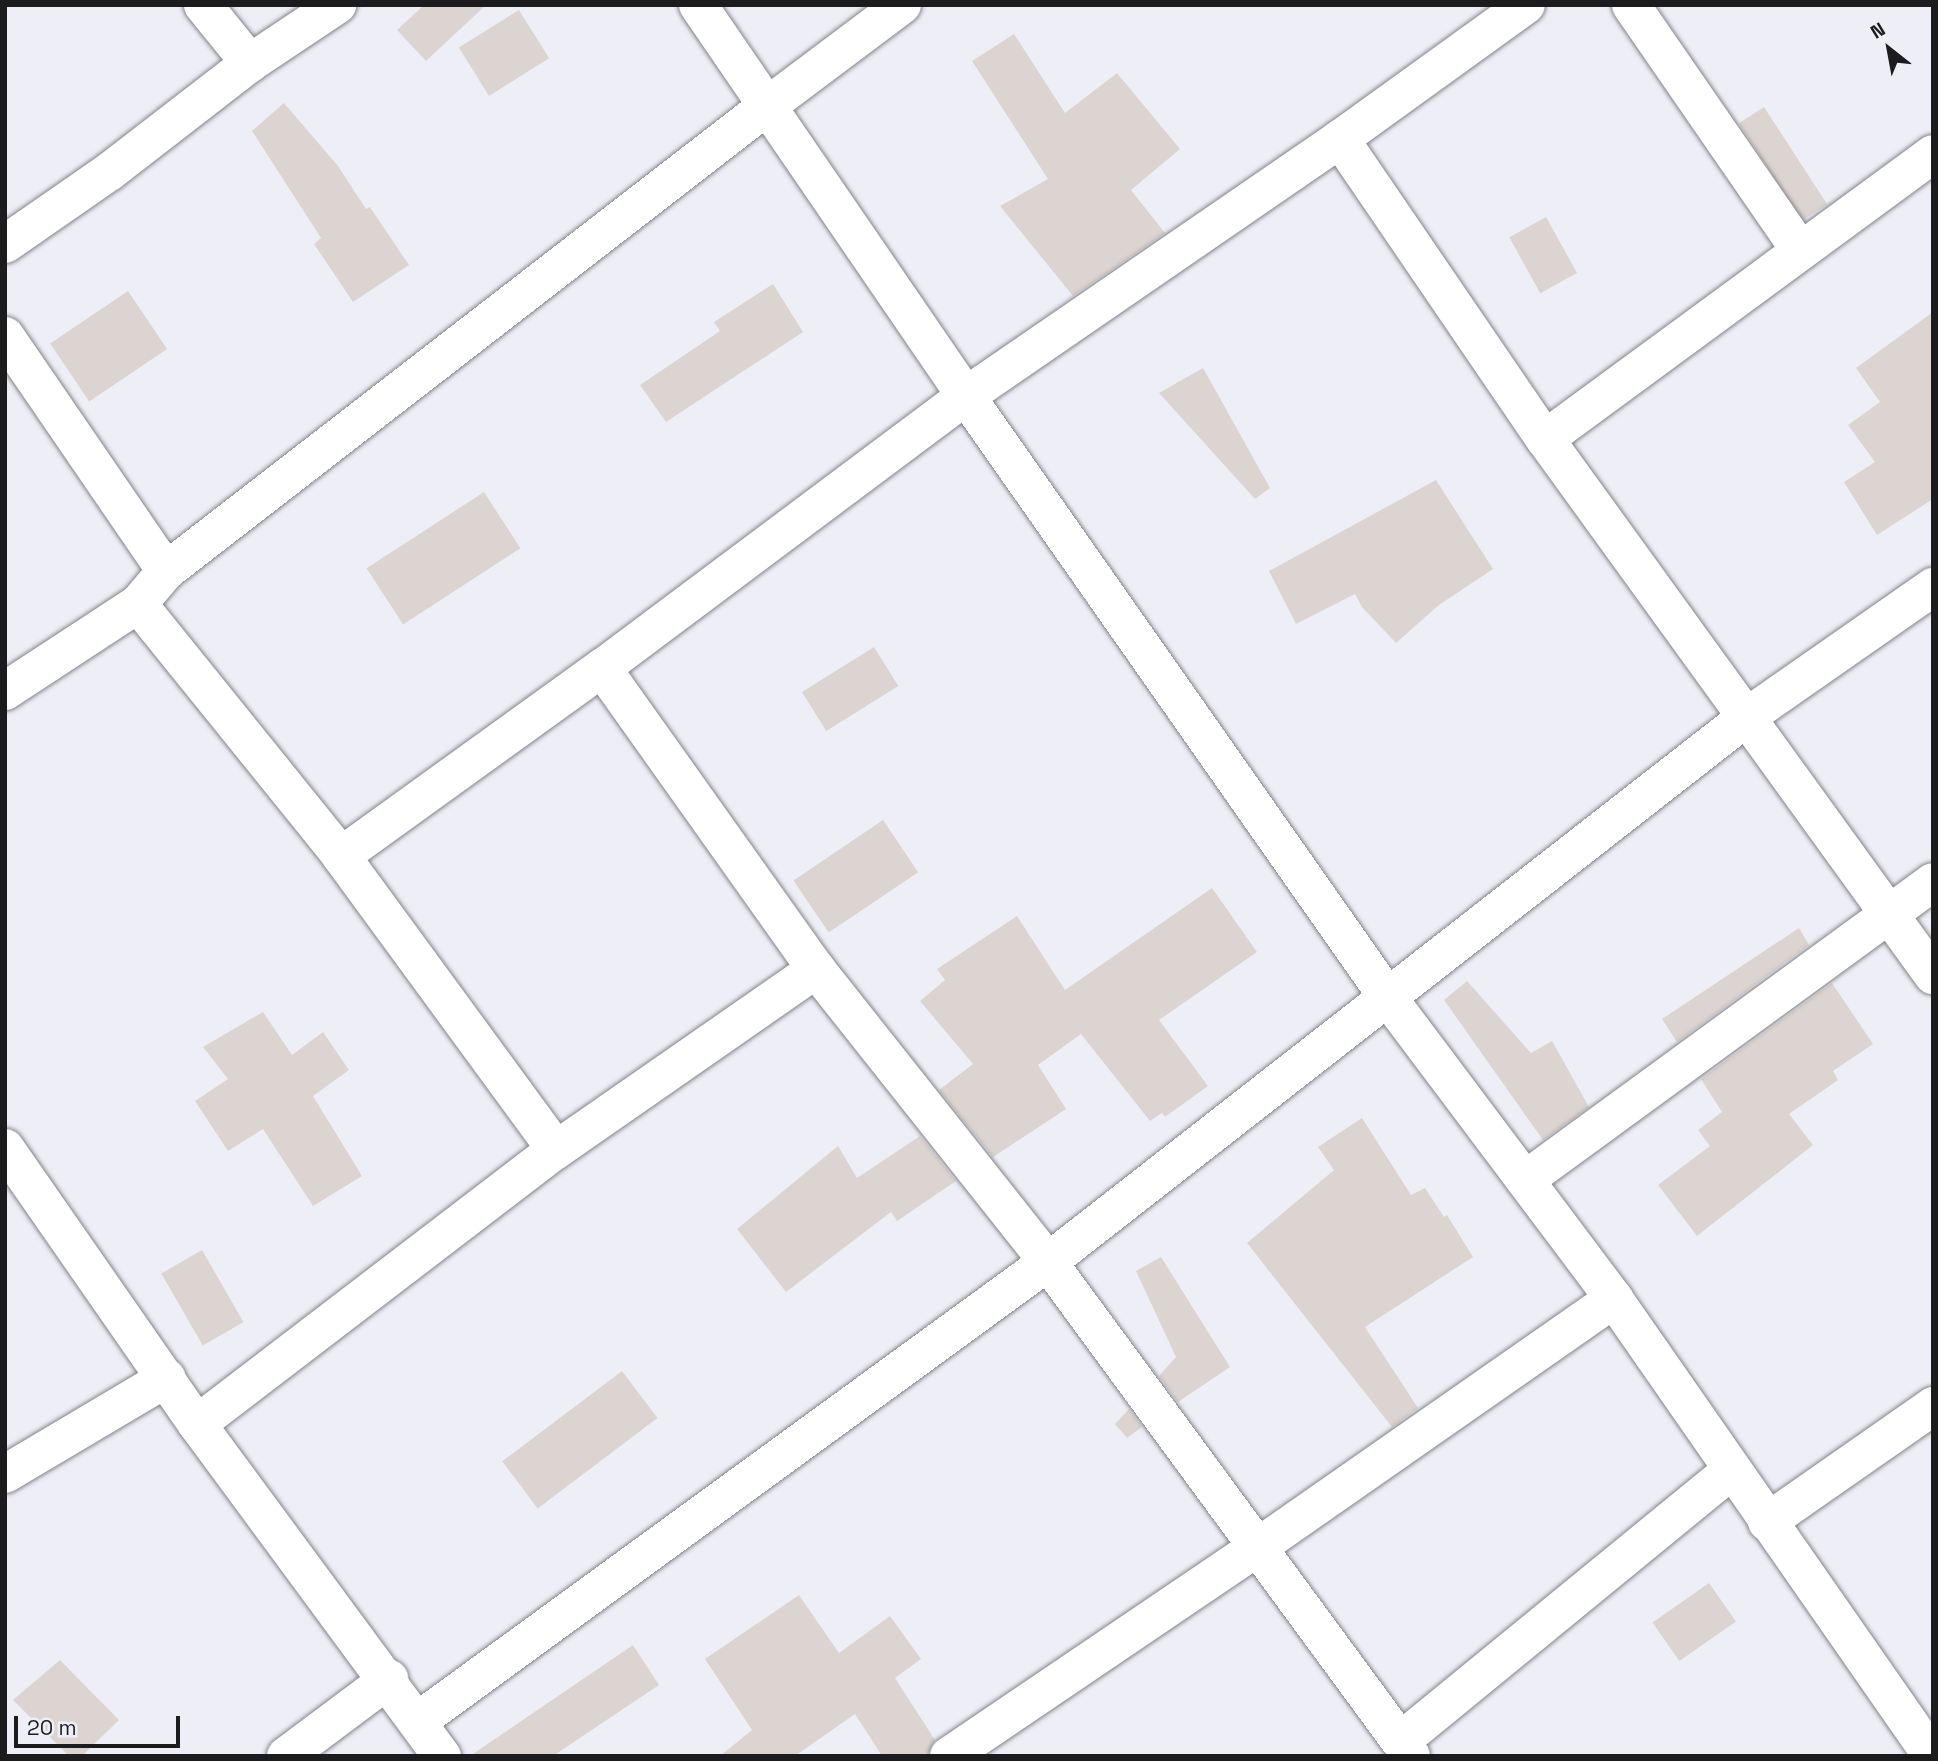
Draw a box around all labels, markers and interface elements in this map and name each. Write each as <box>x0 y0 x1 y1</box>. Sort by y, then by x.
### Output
north arrow <box>1854 14 1924 84</box>
text: N <box>1866 17 1890 45</box>
scale bar <box>18 1702 184 1746</box>
text: 20 m <box>27 1714 77 1741</box>

